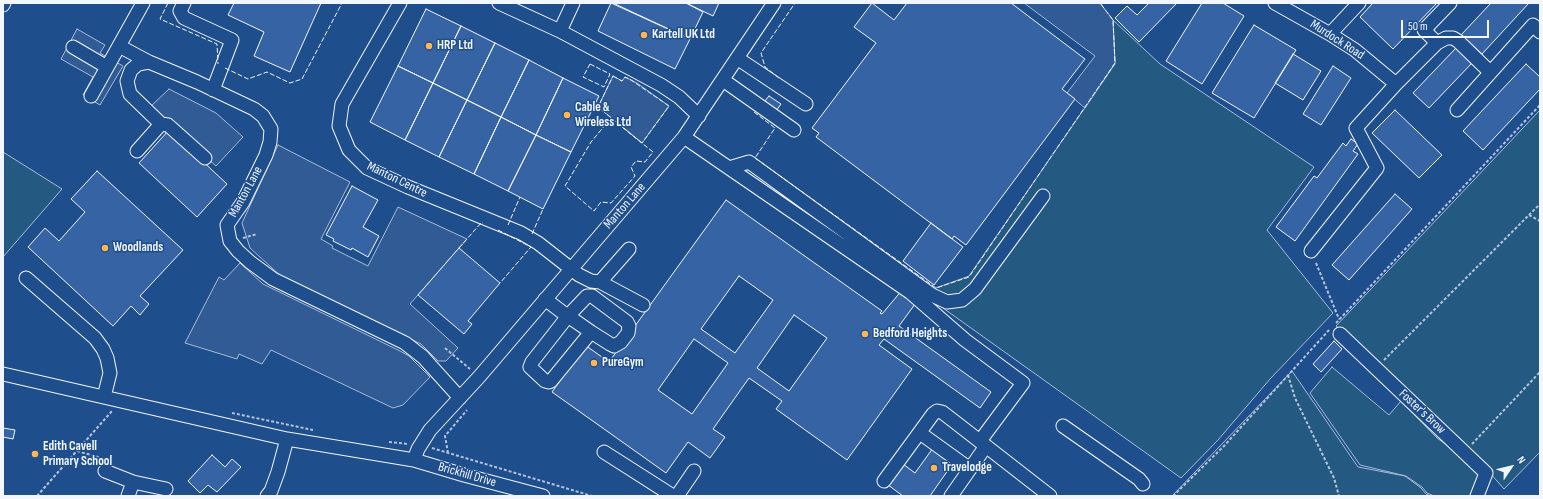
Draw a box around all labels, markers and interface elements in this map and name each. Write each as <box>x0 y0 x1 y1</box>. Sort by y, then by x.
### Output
scale bar <box>1403 12 1491 38</box>
street label: Murdock Road <box>1307 17 1367 63</box>
text: 50 m <box>1408 19 1428 34</box>
place label: Kartell UK Ltd <box>652 27 715 43</box>
marker: Kartell UK Ltd <box>639 30 649 40</box>
place label: HRP Ltd <box>437 38 473 54</box>
marker: HRP Ltd <box>424 41 434 51</box>
place label: Cable & Wireless Ltd <box>575 100 631 131</box>
marker: Cable & Wireless Ltd <box>562 110 572 120</box>
street label: Manton Centre <box>364 159 430 201</box>
street label: Manton Lane <box>226 164 266 220</box>
street label: Manton Lane <box>601 180 649 232</box>
place label: Woodlands <box>113 240 163 256</box>
marker: Woodlands <box>100 243 110 253</box>
place label: Bedford Heights <box>873 326 947 342</box>
marker: Bedford Heights <box>860 329 870 339</box>
place label: PureGym <box>602 355 644 371</box>
marker: PureGym <box>589 358 599 368</box>
street label: Foster's Brow <box>1395 386 1449 438</box>
place label: Edith Cavell Primary School <box>43 439 112 470</box>
north arrow <box>1491 447 1531 487</box>
marker: Edith Cavell Primary School <box>30 449 40 459</box>
text: N <box>1514 454 1528 466</box>
street label: Brickhill Drive <box>436 459 498 491</box>
place label: Travelodge <box>942 460 992 476</box>
marker: Travelodge <box>929 463 939 473</box>

